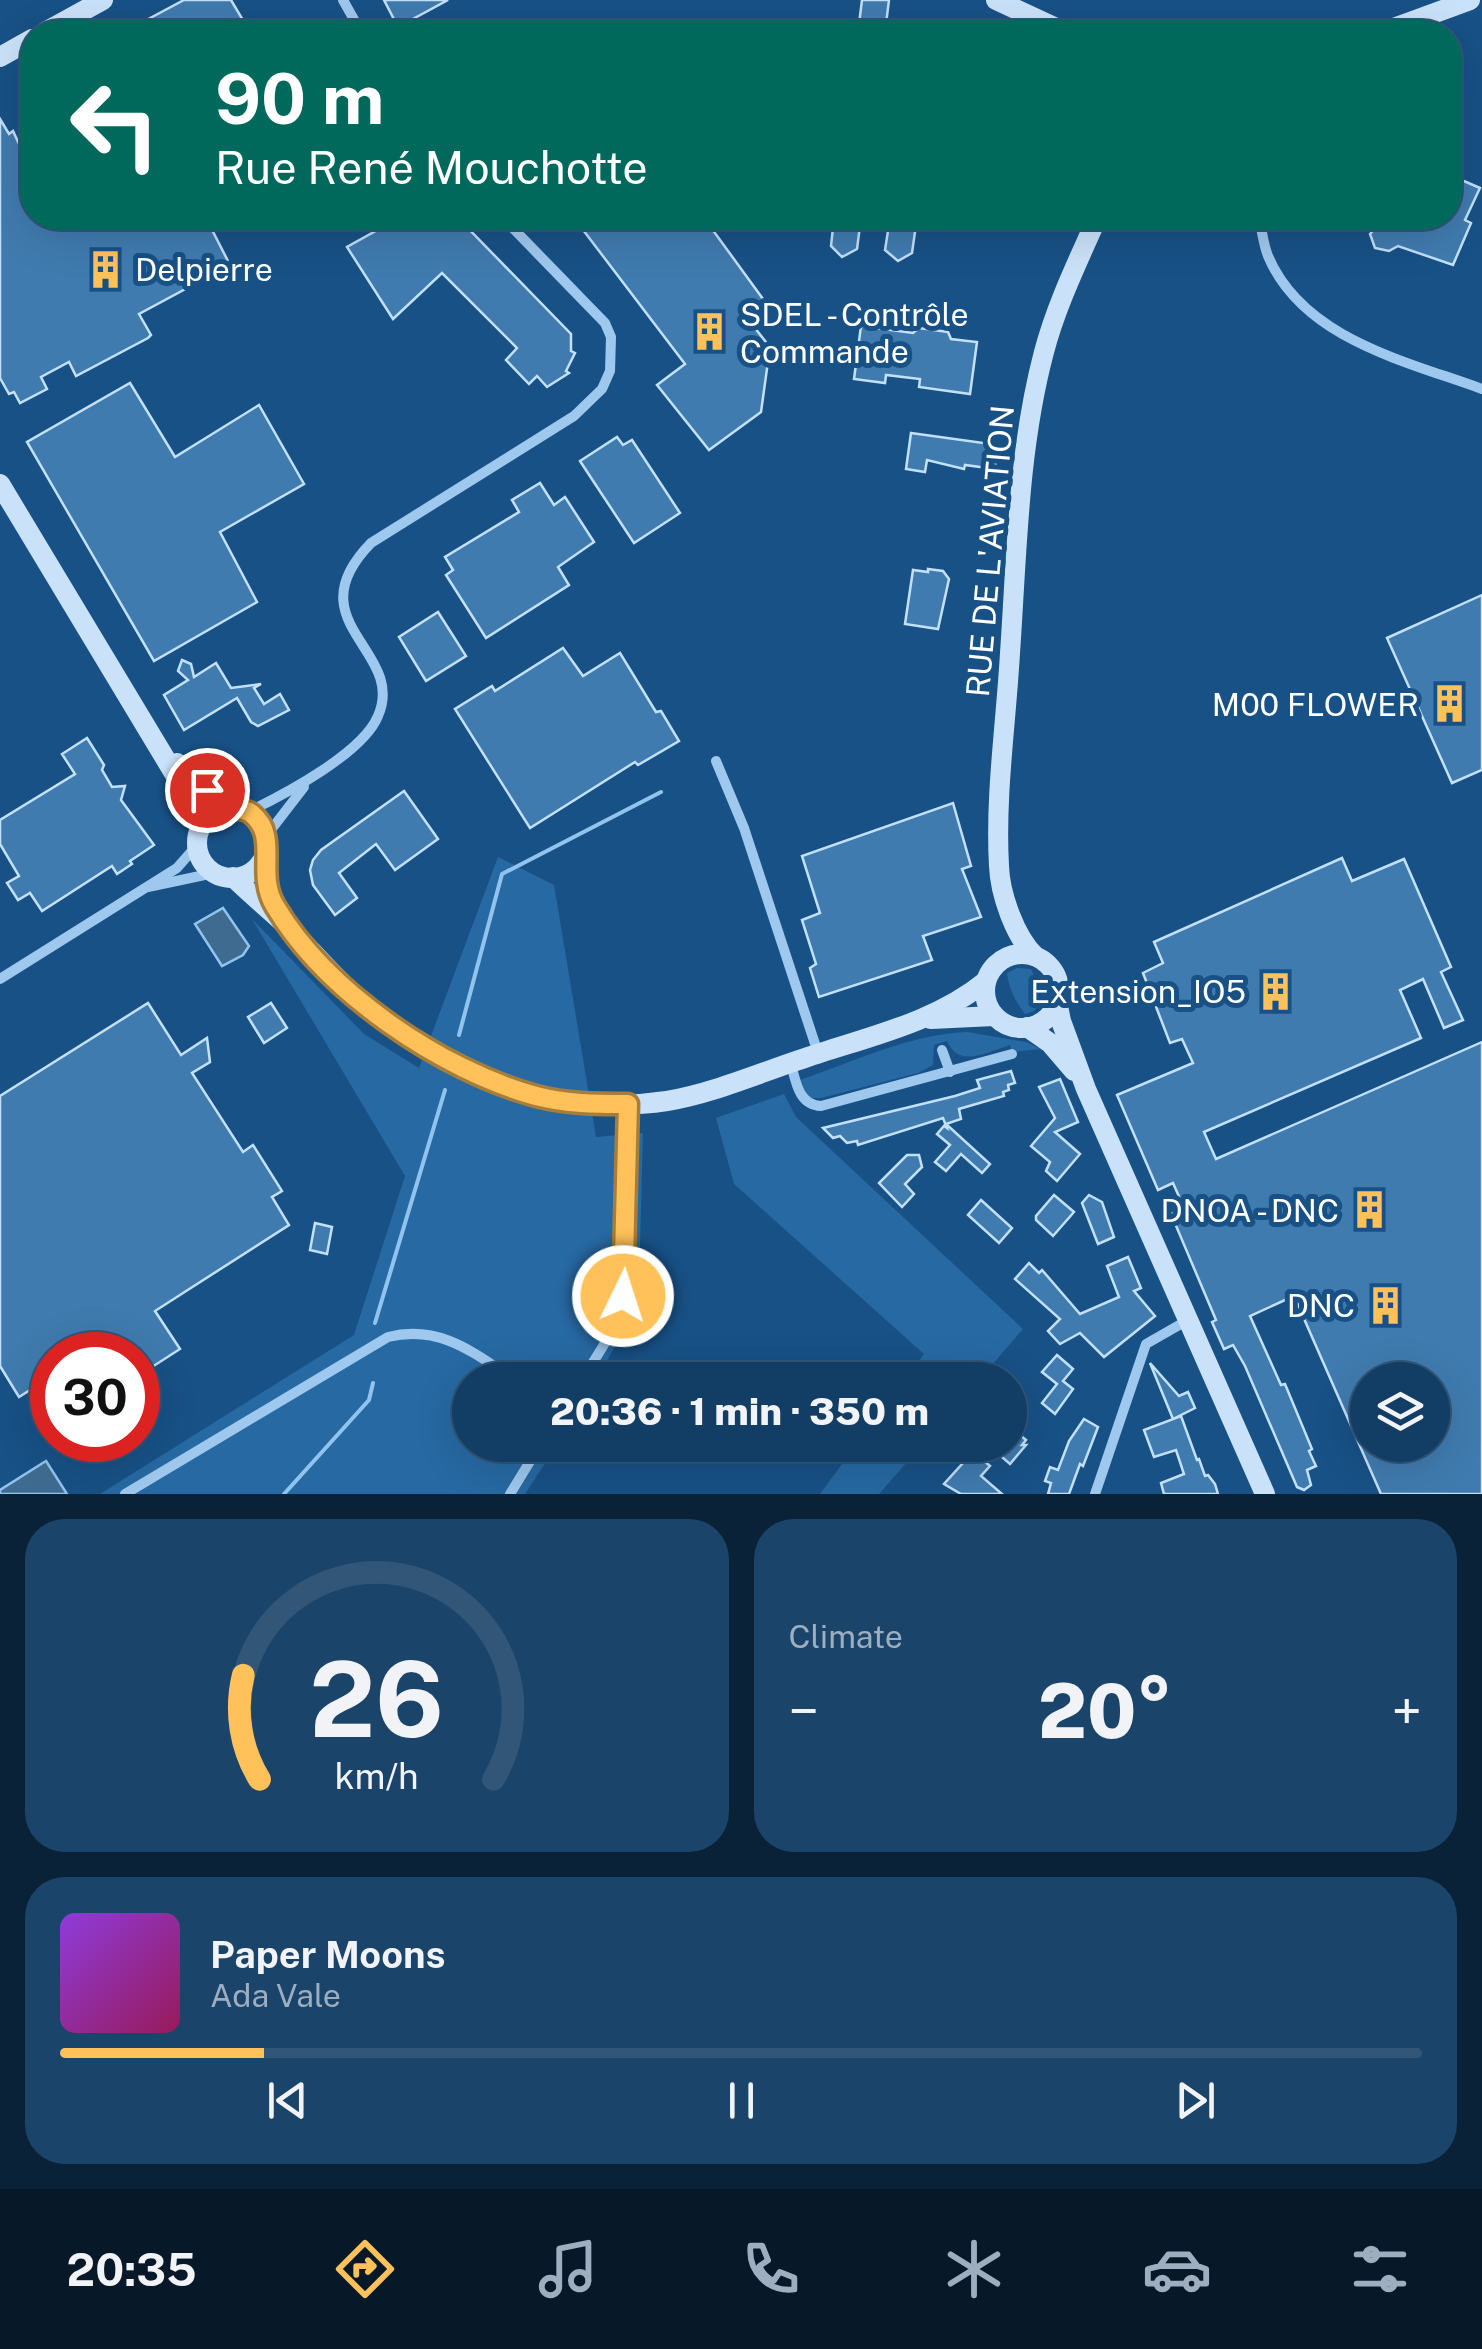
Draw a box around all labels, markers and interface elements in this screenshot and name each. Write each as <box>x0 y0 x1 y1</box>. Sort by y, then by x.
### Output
text: 90 m <box>215 57 385 140</box>
icon: left <box>50 60 180 190</box>
text: Rue René Mouchotte <box>215 141 648 194</box>
building icon: Delpierre <box>84 248 126 290</box>
place label: Delpierre <box>135 251 273 288</box>
place label: SDEL - Contrôle Commande <box>740 296 969 370</box>
building icon: SDEL - Contrôle Commande <box>689 311 731 353</box>
street label: RUE DE L'AVIATION <box>959 404 1021 698</box>
building icon: M00 FLOWER <box>1428 683 1470 725</box>
place label: M00 FLOWER <box>1212 686 1419 723</box>
pin <box>165 748 250 833</box>
icon: arrive <box>180 763 235 818</box>
building icon: Extension_IO5 <box>1255 970 1297 1012</box>
place label: Extension_IO5 <box>1030 973 1246 1010</box>
building icon: DNOA - DNC <box>1348 1189 1390 1231</box>
place label: DNOA - DNC <box>1160 1192 1339 1229</box>
position arrow <box>571 1244 675 1348</box>
building icon: DNC <box>1364 1284 1406 1326</box>
place label: DNC <box>1287 1287 1355 1324</box>
speed limit sign: 30 <box>30 1332 160 1462</box>
map controls <box>1350 1362 1450 1462</box>
button: layers <box>1350 1362 1450 1462</box>
text: 20:36 · 1 min · 350 m <box>550 1389 929 1434</box>
text: Climate <box>789 1618 903 1655</box>
text: 26 <box>309 1638 444 1760</box>
text: 20° <box>1038 1667 1172 1755</box>
text: − <box>789 1679 819 1743</box>
text: + <box>1391 1679 1422 1743</box>
text: km/h <box>335 1755 419 1797</box>
text: Paper Moons <box>210 1932 445 1977</box>
text: Ada Vale <box>210 1977 341 2014</box>
icon: previous <box>260 2073 315 2128</box>
icon: pause <box>714 2073 769 2128</box>
icon: next <box>1168 2073 1223 2128</box>
icon: directions <box>330 2234 400 2304</box>
icon: music <box>533 2234 603 2304</box>
icon: phone <box>736 2234 806 2304</box>
icon: climate <box>939 2234 1009 2304</box>
icon: car <box>1142 2234 1212 2304</box>
icon: filters <box>1345 2234 1415 2304</box>
text: 20:35 <box>67 2243 197 2296</box>

